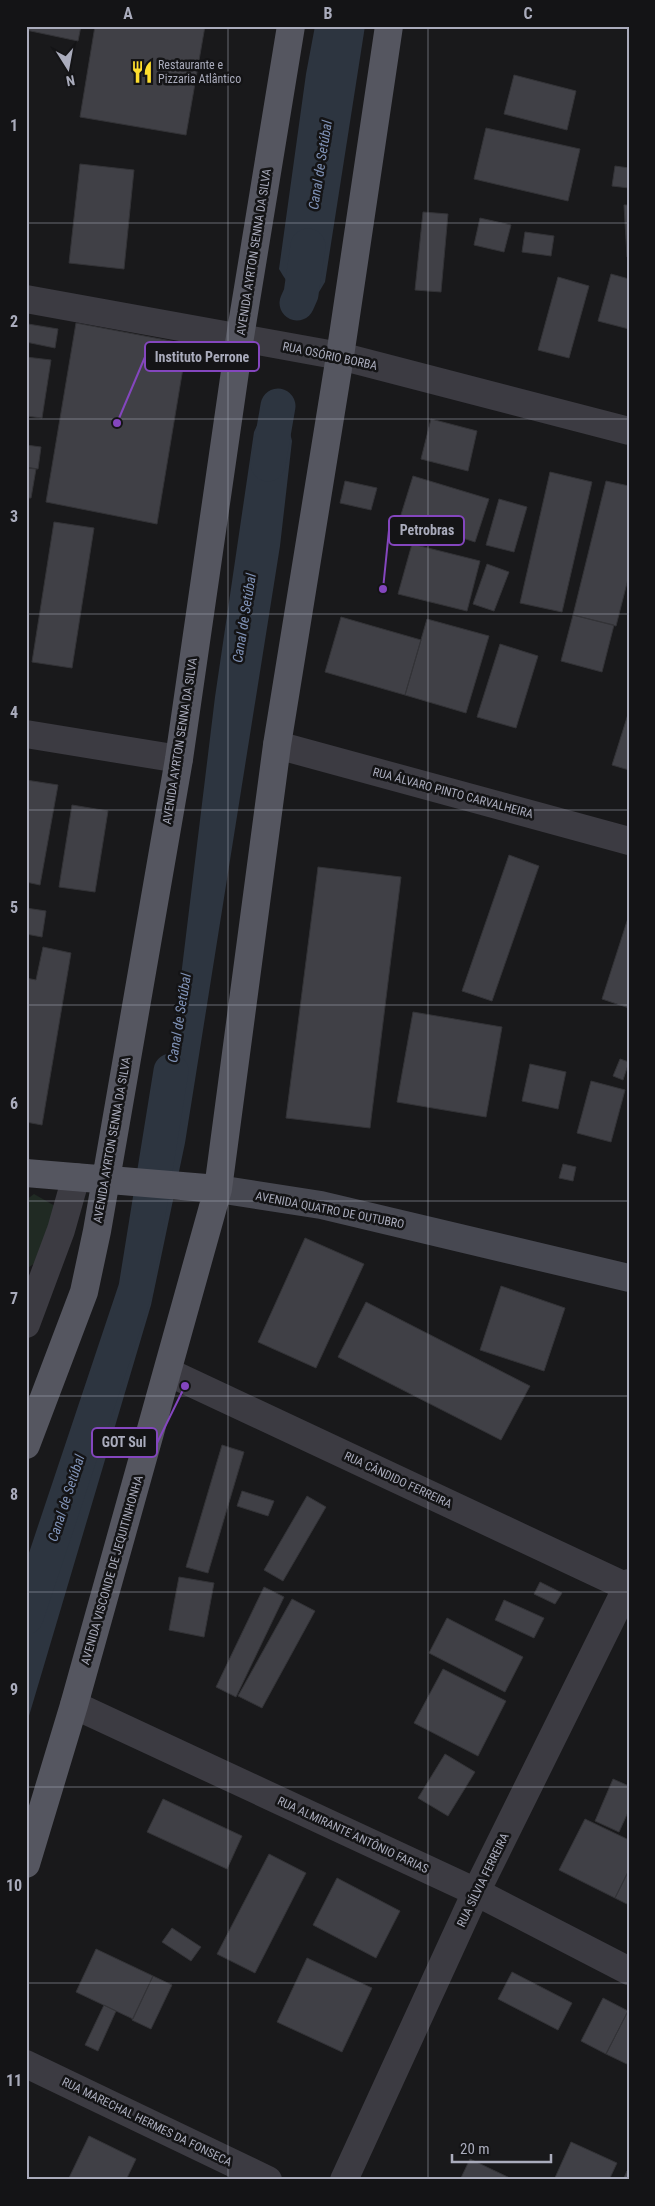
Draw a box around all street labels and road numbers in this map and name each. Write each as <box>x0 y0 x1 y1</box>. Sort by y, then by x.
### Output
street label: AVENIDA AYRTON SENNA DA SILVA <box>234 168 274 336</box>
street label: RUA OSÓRIO BORBA <box>281 338 379 373</box>
street label: AVENIDA AYRTON SENNA DA SILVA <box>160 657 200 825</box>
street label: RUA ÁLVARO PINTO CARVALHEIRA <box>371 764 535 821</box>
street label: AVENIDA AYRTON SENNA DA SILVA <box>90 1056 134 1224</box>
street label: AVENIDA QUATRO DE OUTUBRO <box>254 1189 406 1231</box>
street label: RUA CÂNDIDO FERREIRA <box>342 1448 455 1511</box>
street label: AVENIDA VISCONDE DE JEQUITINHONHA <box>78 1474 146 1666</box>
street label: RUA ALMIRANTE ANTÔNIO FARIAS <box>275 1793 431 1876</box>
street label: RUA SÍLVIA FERREIRA <box>453 1830 512 1929</box>
street label: RUA MARECHAL HERMES DA FONSECA <box>60 2075 234 2169</box>

